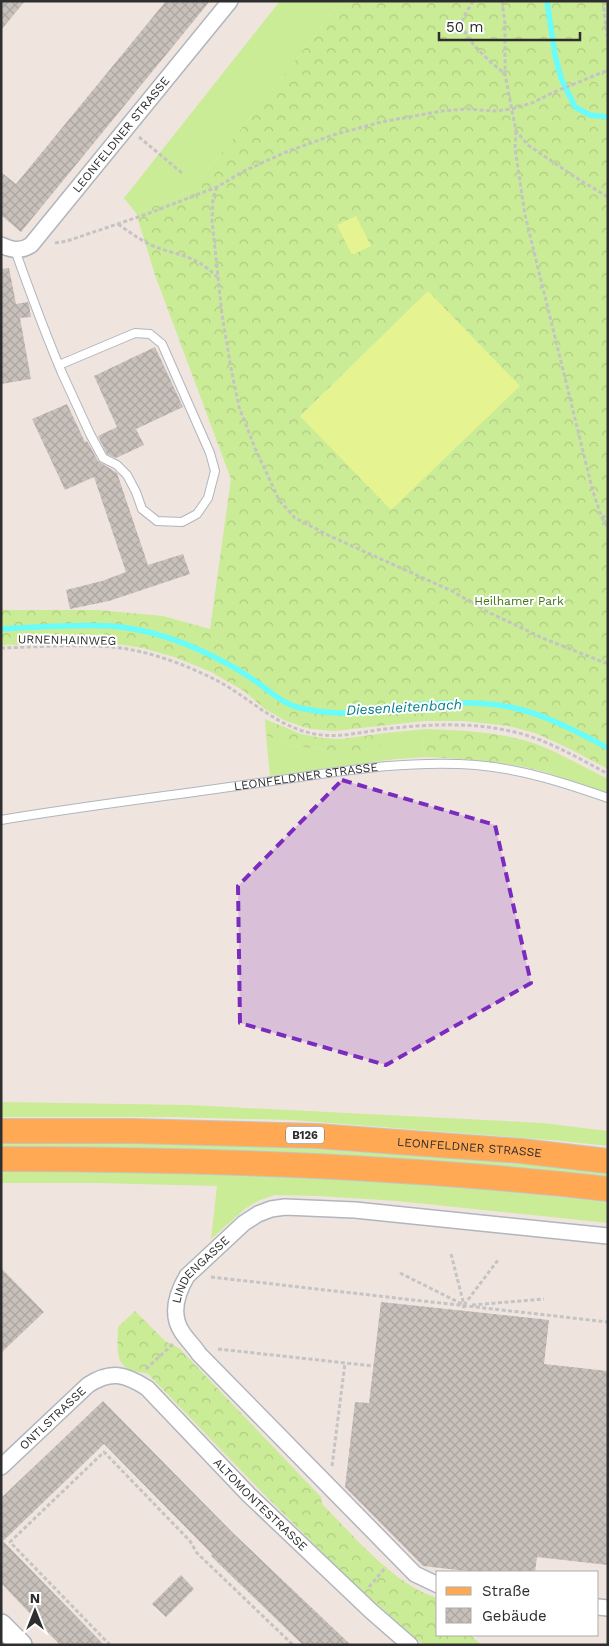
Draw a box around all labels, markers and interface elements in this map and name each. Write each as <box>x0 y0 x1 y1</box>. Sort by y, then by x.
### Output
scale bar <box>439 10 580 42</box>
text: 50 m <box>446 18 483 36</box>
street label: LEONFELDNER STRASSE <box>70 74 173 195</box>
park label: Heilhamer Park <box>474 594 564 608</box>
street label: URNENHAINWEG <box>18 632 116 648</box>
water label: Diesenleitenbach <box>346 696 462 718</box>
street label: LEONFELDNER STRASSE <box>233 760 379 793</box>
road number: B126 <box>286 1126 324 1144</box>
street label: LEONFELDNER STRASSE <box>397 1135 543 1160</box>
street label: LINDENGASSE <box>169 1233 232 1305</box>
street label: ONTLSTRASSE <box>17 1384 89 1453</box>
street label: ALTOMONTESTRASSE <box>211 1455 310 1554</box>
legend <box>436 1571 599 1636</box>
text: Straße <box>482 1582 530 1600</box>
north arrow <box>10 1586 60 1636</box>
text: N <box>30 1590 40 1606</box>
text: Gebäude <box>482 1607 547 1625</box>

